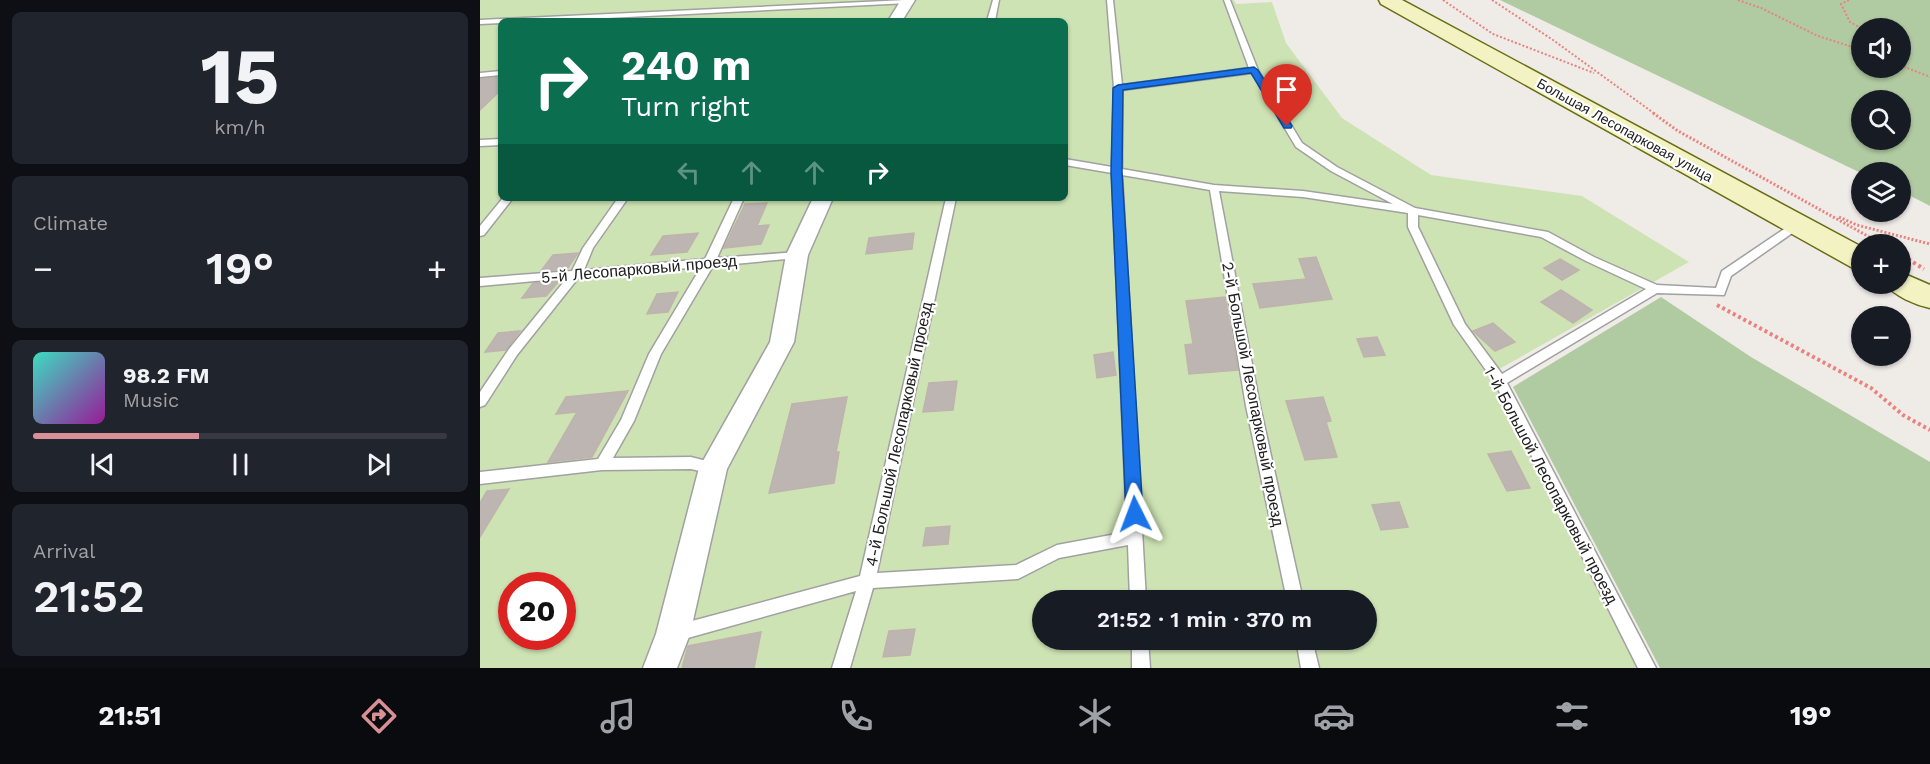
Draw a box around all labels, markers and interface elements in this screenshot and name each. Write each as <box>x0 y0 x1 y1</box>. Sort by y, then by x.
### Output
map controls <box>1851 18 1911 366</box>
button: sound <box>1851 18 1911 78</box>
text: 15 <box>200 30 280 122</box>
text: 240 m <box>621 41 751 90</box>
icon: right <box>522 42 600 120</box>
pin <box>1261 64 1312 126</box>
icon: arrive <box>1270 73 1303 106</box>
street label: Большая Лесопарковая улица <box>1534 75 1716 185</box>
button: search <box>1851 90 1911 150</box>
text: Turn right <box>621 91 750 123</box>
text: km/h <box>214 115 266 139</box>
icon: left <box>672 156 705 189</box>
icon: ahead <box>735 156 768 189</box>
icon: ahead <box>798 156 831 189</box>
icon: right <box>861 156 894 189</box>
button: layers <box>1851 162 1911 222</box>
text: Climate <box>33 211 108 235</box>
button: + <box>1851 234 1911 294</box>
text: 19° <box>206 242 274 295</box>
text: − <box>33 249 53 288</box>
text: + <box>427 249 447 288</box>
street label: 5-й Лесопарковый проезд <box>540 251 738 287</box>
street label: 2-й Большой Лесопарковый проезд <box>1218 260 1288 529</box>
street label: 4-й Большой Лесопарковый проезд <box>862 299 936 568</box>
button: − <box>1851 306 1911 366</box>
text: 98.2 FM <box>123 363 210 388</box>
street label: 1-й Большой Лесопарковый проезд <box>1480 363 1622 608</box>
text: Music <box>123 388 179 412</box>
icon: previous <box>86 448 119 481</box>
icon: pause <box>224 448 257 481</box>
icon: next <box>362 448 395 481</box>
position arrow <box>1103 482 1167 546</box>
text: Arrival <box>33 539 95 563</box>
text: 21:52 <box>33 570 145 623</box>
speed limit sign: 20 <box>498 572 576 650</box>
text: 21:52 · 1 min · 370 m <box>1097 607 1312 632</box>
icon: directions <box>358 695 400 737</box>
icon: music <box>597 695 639 737</box>
icon: phone <box>835 695 877 737</box>
icon: climate <box>1074 695 1116 737</box>
icon: car <box>1313 695 1355 737</box>
icon: filters <box>1551 695 1593 737</box>
text: 21:51 <box>98 700 162 732</box>
text: 19° <box>1790 700 1832 732</box>

